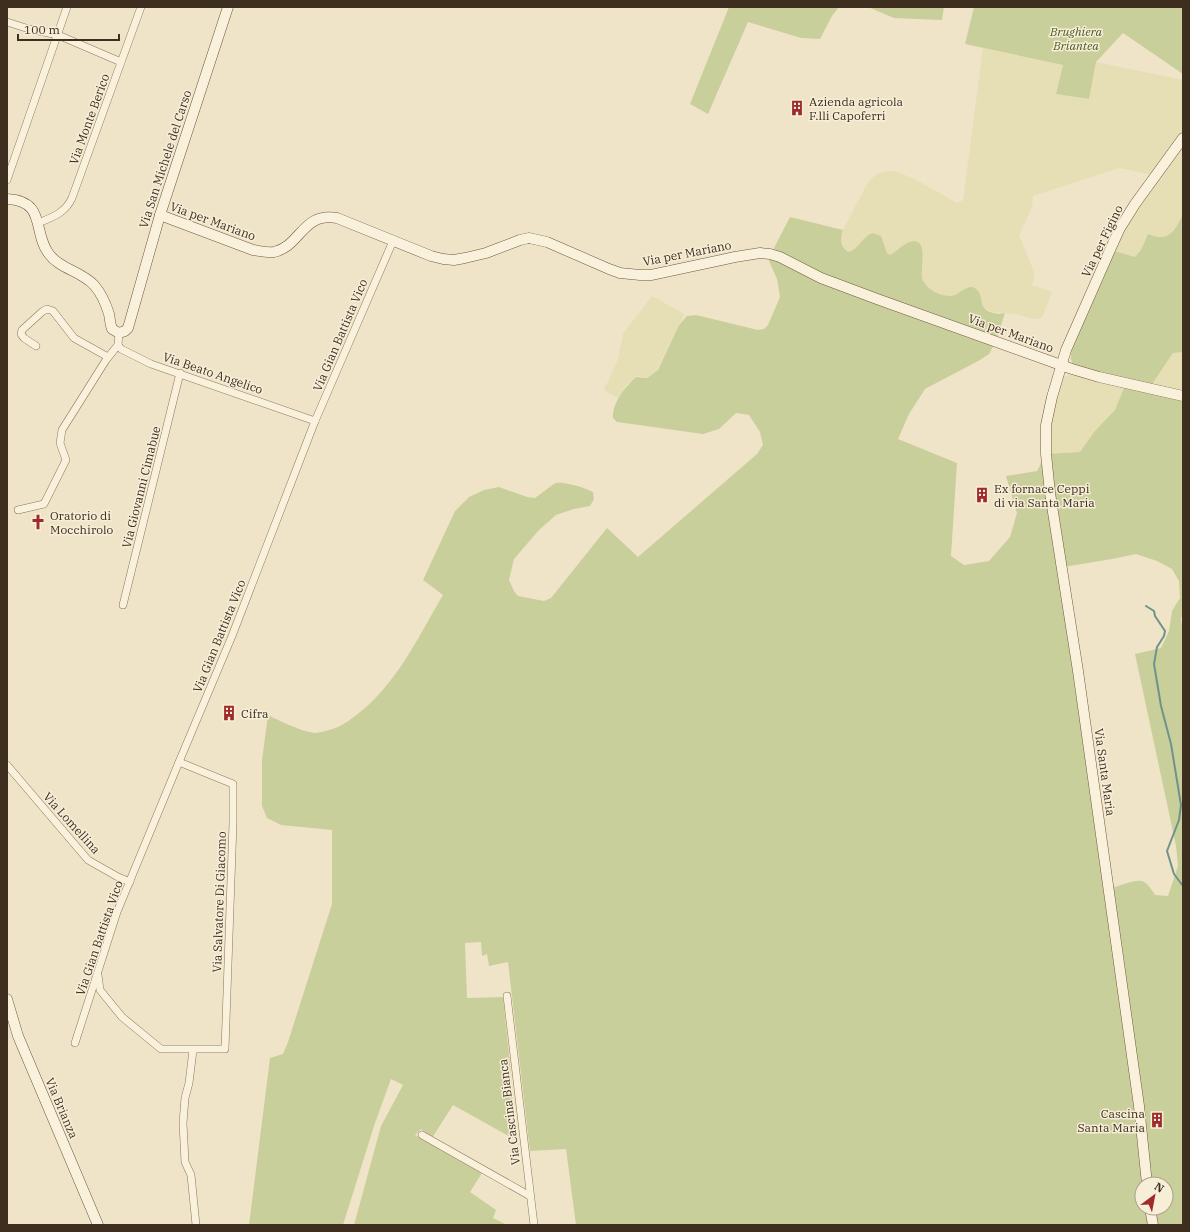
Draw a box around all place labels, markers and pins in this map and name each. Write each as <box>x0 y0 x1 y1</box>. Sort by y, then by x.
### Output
place label: Azienda agricola F.lli Capoferri <box>809 94 904 123</box>
building icon: Azienda agricola F.lli Capoferri <box>788 99 806 117</box>
place label: Ex fornace Ceppi di via Santa Maria <box>994 481 1095 510</box>
building icon: Ex fornace Ceppi di via Santa Maria <box>973 486 991 504</box>
place label: Oratorio di Mocchirolo <box>50 508 114 537</box>
church icon: Oratorio di Mocchirolo <box>29 513 47 531</box>
building icon: Cifra <box>220 704 238 722</box>
place label: Cifra <box>241 706 269 721</box>
place label: Cascina Santa Maria <box>1077 1106 1145 1135</box>
building icon: Cascina Santa Maria <box>1148 1111 1166 1129</box>

